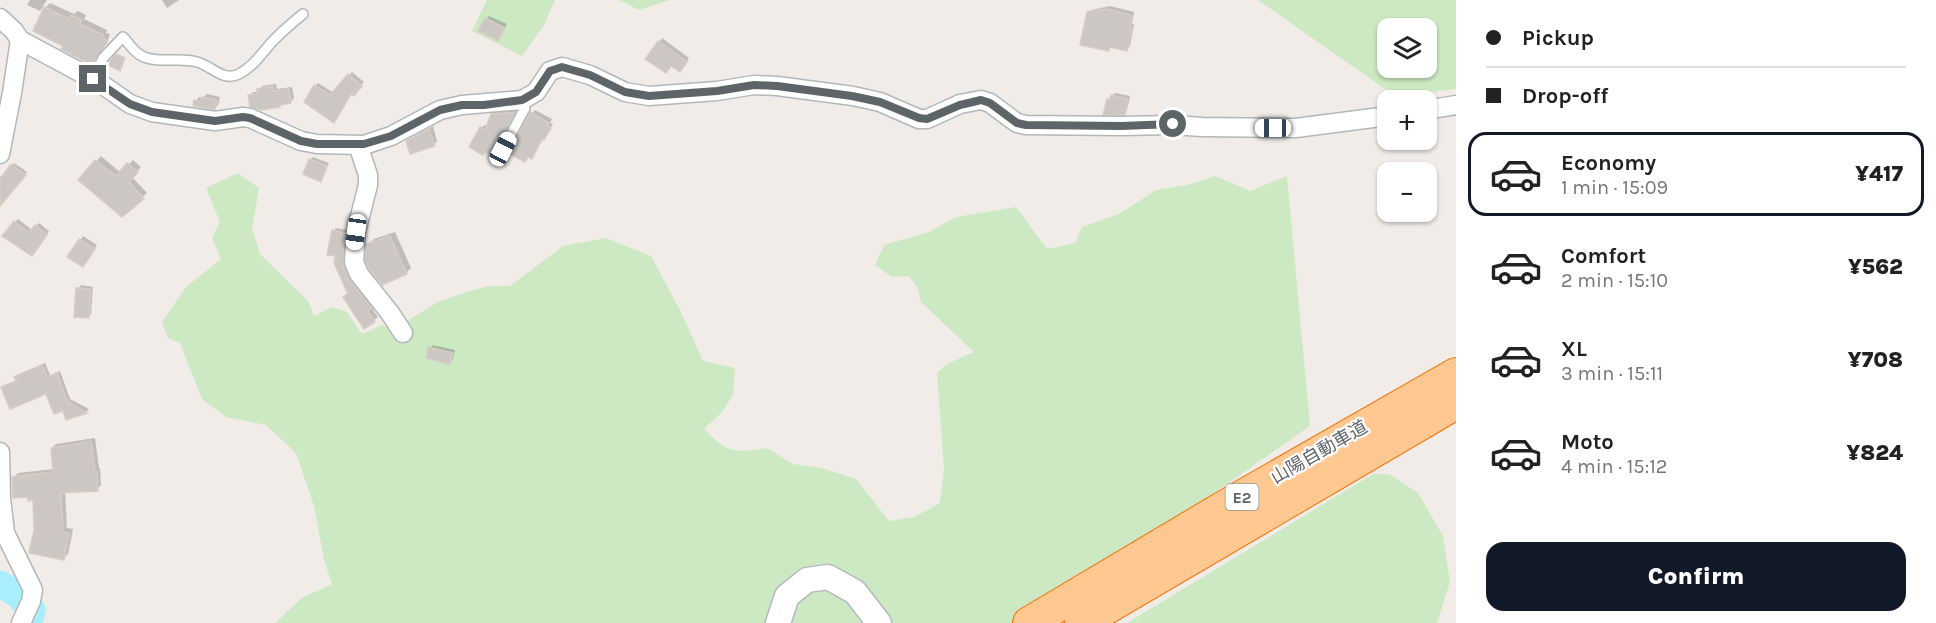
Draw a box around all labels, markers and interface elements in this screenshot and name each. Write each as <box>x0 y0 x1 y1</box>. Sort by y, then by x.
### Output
map controls <box>1377 18 1437 222</box>
button: layers <box>1377 18 1437 78</box>
text: Pickup <box>1522 25 1594 51</box>
route end <box>79 65 106 92</box>
text: Drop-off <box>1522 83 1608 109</box>
button: + <box>1377 90 1437 150</box>
route start <box>1159 110 1186 137</box>
car <box>1255 119 1291 137</box>
car <box>487 129 519 169</box>
icon: car <box>1489 147 1543 201</box>
text: Economy <box>1561 150 1656 176</box>
text: ¥417 <box>1855 161 1903 187</box>
button: − <box>1377 162 1437 222</box>
text: 1 min · 15:09 <box>1561 176 1668 199</box>
car <box>345 213 367 251</box>
icon: car <box>1489 240 1543 294</box>
text: Comfort <box>1561 243 1646 269</box>
text: ¥562 <box>1848 254 1903 280</box>
text: 2 min · 15:10 <box>1561 269 1668 292</box>
icon: car <box>1489 333 1543 387</box>
text: XL <box>1561 336 1587 362</box>
text: ¥708 <box>1848 347 1903 373</box>
text: 3 min · 15:11 <box>1561 362 1663 385</box>
street label: 山陽自動車道 <box>1267 415 1371 489</box>
icon: car <box>1489 426 1543 480</box>
text: Moto <box>1561 429 1614 455</box>
text: ¥824 <box>1846 440 1903 466</box>
text: 4 min · 15:12 <box>1561 455 1667 478</box>
road number: E2 <box>1226 484 1258 510</box>
button: Confirm <box>1486 542 1906 611</box>

